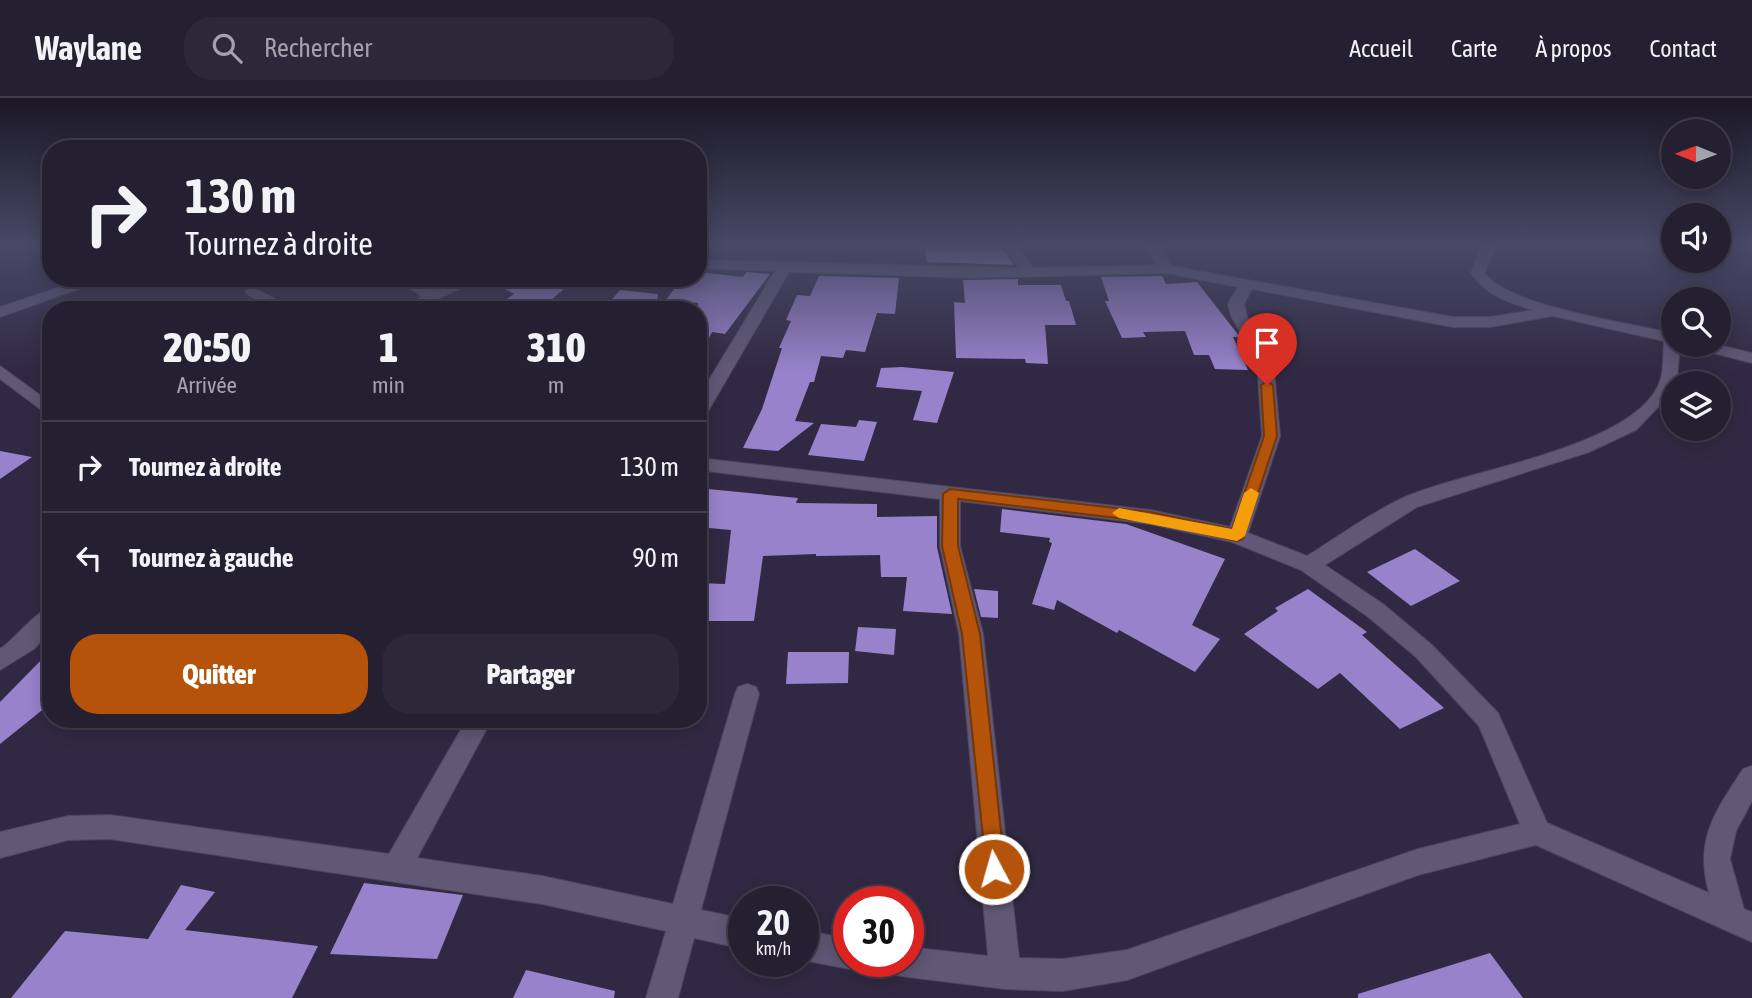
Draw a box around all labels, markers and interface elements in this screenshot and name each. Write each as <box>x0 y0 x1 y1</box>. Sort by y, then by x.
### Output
search box <box>184 17 674 80</box>
text: Waylane <box>35 29 142 67</box>
icon: search <box>208 29 246 67</box>
text: Rechercher <box>264 33 372 63</box>
text: Accueil <box>1349 35 1413 62</box>
text: Carte <box>1451 35 1497 62</box>
text: À propos <box>1535 35 1611 62</box>
text: Contact <box>1649 35 1717 62</box>
north arrow <box>1661 119 1731 189</box>
map controls <box>1661 119 1731 441</box>
text: 130 m <box>185 167 296 223</box>
icon: right <box>70 168 161 259</box>
button: sound <box>1661 203 1731 273</box>
text: Tournez à droite <box>185 225 373 262</box>
button: search <box>1661 287 1731 357</box>
pin <box>1237 313 1297 385</box>
text: 20:50 <box>163 323 251 371</box>
text: 1 <box>379 323 398 371</box>
text: 310 <box>526 323 586 371</box>
icon: arrive <box>1248 324 1286 362</box>
button: layers <box>1661 371 1731 441</box>
text: Arrivée <box>177 372 237 398</box>
text: min <box>372 372 405 398</box>
text: m <box>548 372 564 398</box>
icon: right <box>70 448 108 486</box>
text: Tournez à droite <box>129 452 282 482</box>
text: 130 m <box>620 452 679 482</box>
icon: left <box>70 539 108 577</box>
text: Tournez à gauche <box>129 543 294 573</box>
text: 90 m <box>632 543 679 573</box>
button: Quitter <box>70 634 368 714</box>
button: Partager <box>382 634 679 714</box>
position arrow <box>957 832 1031 906</box>
speed limit sign: 30 <box>833 886 924 977</box>
text: 20 <box>757 902 790 942</box>
text: km/h <box>756 938 791 959</box>

